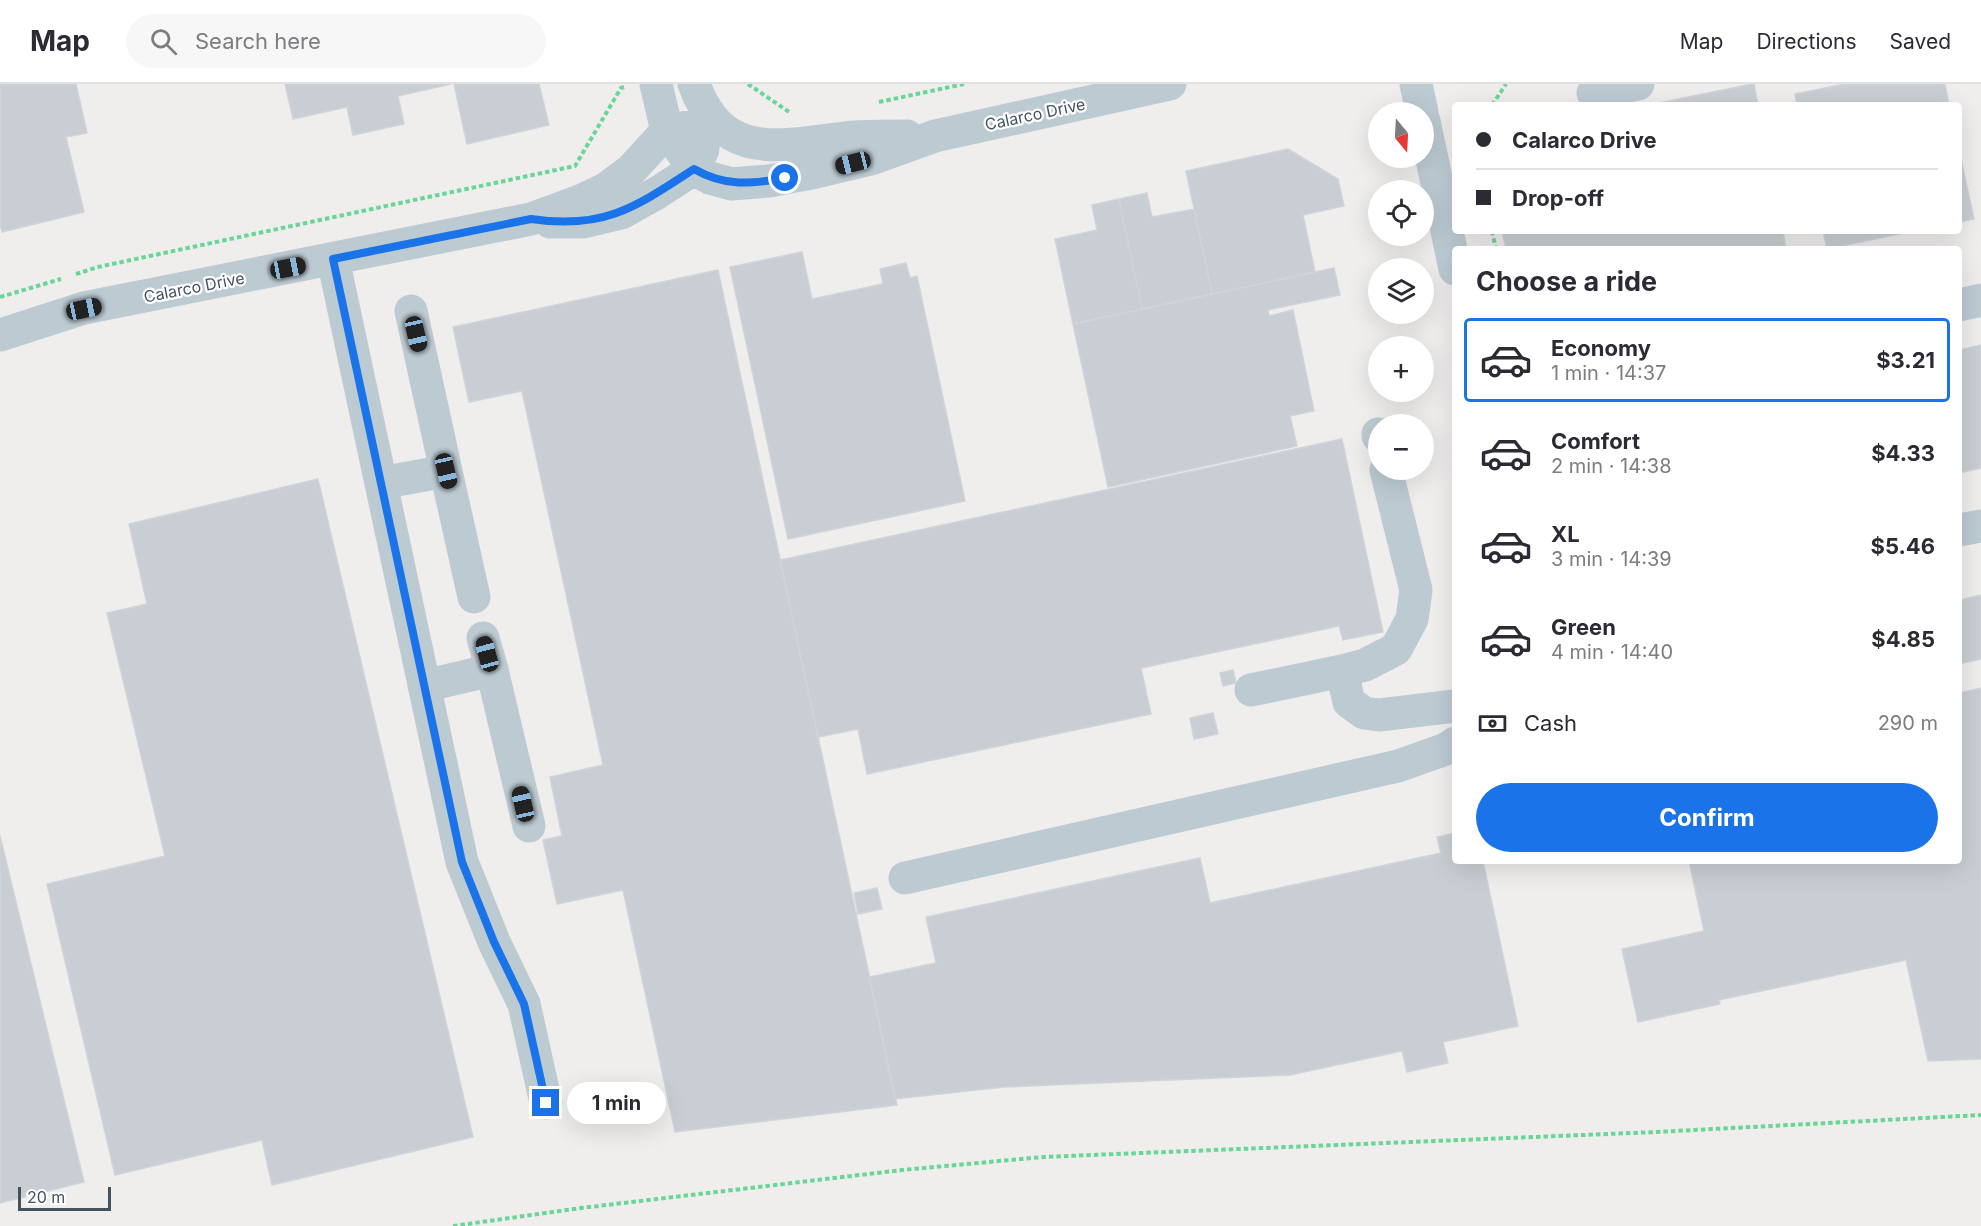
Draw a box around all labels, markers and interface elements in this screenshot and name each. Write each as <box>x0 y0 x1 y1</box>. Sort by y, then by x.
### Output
search box <box>126 14 546 68</box>
text: Map <box>30 24 90 58</box>
icon: search <box>147 25 180 58</box>
text: Search here <box>195 28 321 54</box>
text: Map <box>1680 29 1723 54</box>
text: Directions <box>1756 29 1857 54</box>
text: Saved <box>1890 29 1951 54</box>
street label: Calarco Drive <box>983 94 1087 134</box>
north arrow <box>1368 102 1434 168</box>
map controls <box>1368 102 1434 480</box>
text: Calarco Drive <box>1512 127 1657 153</box>
car <box>833 150 873 176</box>
route start <box>771 164 798 191</box>
button: locate <box>1368 180 1434 246</box>
text: Drop-off <box>1512 185 1604 211</box>
car <box>269 256 307 280</box>
button: layers <box>1368 258 1434 324</box>
text: Choose a ride <box>1476 265 1657 298</box>
street label: Calarco Drive <box>142 267 246 307</box>
car <box>65 296 103 322</box>
car <box>403 314 429 354</box>
icon: car <box>1479 333 1533 387</box>
text: Economy <box>1551 335 1651 361</box>
button: + <box>1368 336 1434 402</box>
text: $3.21 <box>1876 347 1935 373</box>
text: 1 min · 14:37 <box>1551 361 1666 385</box>
button: − <box>1368 414 1434 480</box>
icon: car <box>1479 426 1533 480</box>
text: Comfort <box>1551 428 1640 454</box>
text: $4.33 <box>1871 440 1935 466</box>
car <box>433 451 459 491</box>
text: 2 min · 14:38 <box>1551 454 1672 478</box>
icon: car <box>1479 519 1533 573</box>
text: XL <box>1551 521 1580 547</box>
text: $5.46 <box>1871 533 1935 559</box>
text: 3 min · 14:39 <box>1551 547 1672 571</box>
icon: car <box>1479 612 1533 666</box>
text: Green <box>1551 614 1616 640</box>
text: $4.85 <box>1871 626 1935 652</box>
car <box>474 634 500 674</box>
text: 4 min · 14:40 <box>1551 640 1673 664</box>
icon: cash <box>1476 707 1509 740</box>
text: Cash <box>1524 710 1577 736</box>
text: 290 m <box>1878 711 1938 735</box>
button: Confirm <box>1476 783 1938 852</box>
car <box>510 784 536 824</box>
callout: 1 min <box>567 1082 666 1124</box>
route end <box>532 1089 559 1116</box>
text: 1 min <box>592 1091 641 1115</box>
scale bar <box>18 1184 111 1212</box>
text: 20 m <box>27 1187 65 1207</box>

